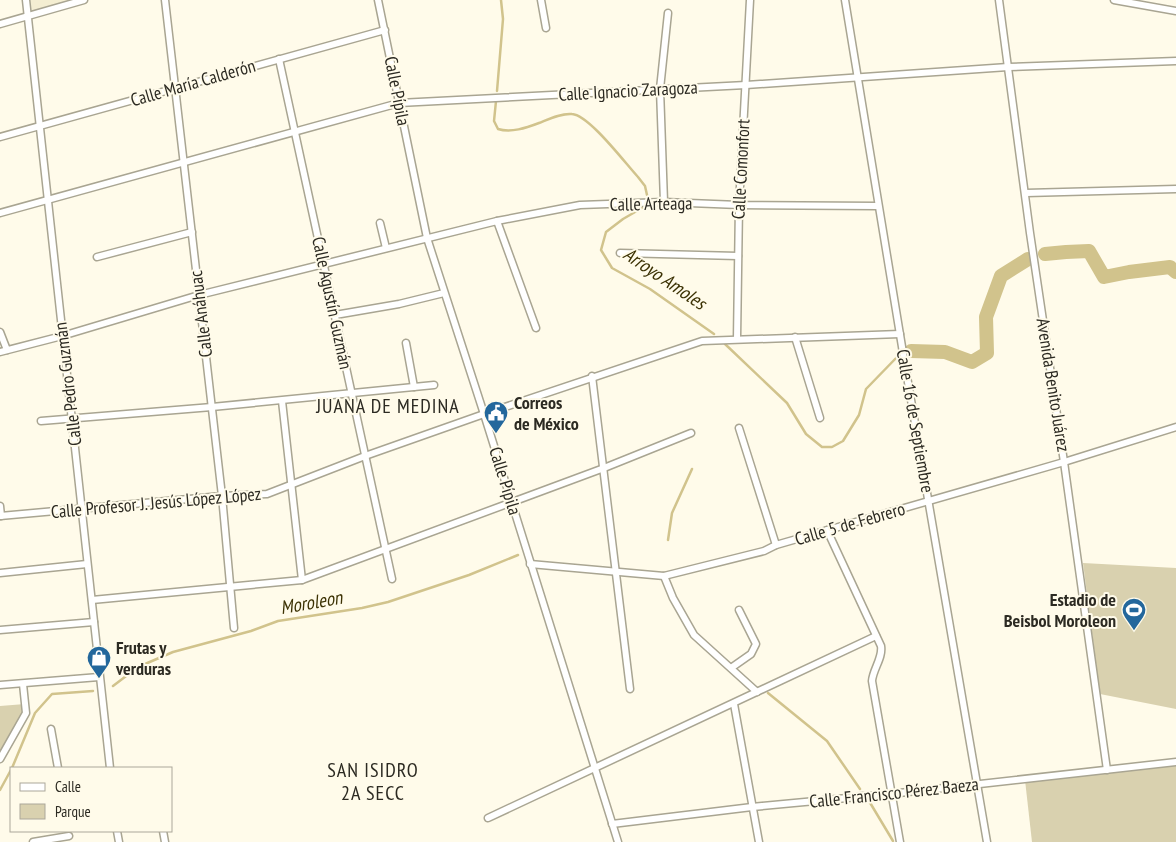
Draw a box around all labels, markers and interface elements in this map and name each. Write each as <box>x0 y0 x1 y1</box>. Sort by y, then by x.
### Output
street label: Calle María Calderón <box>128 54 258 111</box>
street label: Calle Pípila <box>380 54 415 127</box>
street label: Calle Ignacio Zaragoza <box>558 75 698 106</box>
street label: Calle Comonfort <box>726 118 755 220</box>
street label: Calle Arteaga <box>609 191 693 216</box>
street label: Calle Agustín Guzmán <box>307 235 358 371</box>
water label: Arroyo Amoles <box>619 242 712 315</box>
street label: Calle Anáhuac <box>184 269 217 359</box>
street label: Avenida Benito Juárez <box>1032 316 1075 453</box>
street label: Calle Pedro Guzmán <box>49 321 86 447</box>
street label: Calle 16 de Septiembre <box>892 347 939 494</box>
place label: Correos de México <box>514 391 579 435</box>
district label: JUANA DE MEDINA <box>315 393 460 419</box>
public building icon: Correos de México <box>483 400 509 434</box>
street label: Calle Pípila <box>484 444 527 518</box>
street label: Calle Profesor J. Jesús López López <box>50 482 262 523</box>
street label: Calle 5 de Febrero <box>792 497 908 550</box>
water label: Moroleon <box>278 584 345 619</box>
place label: Estadio de Beisbol Moroleon <box>1004 588 1116 632</box>
sports icon: Estadio de Beisbol Moroleon <box>1121 597 1147 631</box>
place label: Frutas y verduras <box>115 636 171 680</box>
shop icon: Frutas y verduras <box>86 645 112 679</box>
district label: SAN ISIDRO 2A SECC <box>327 757 419 806</box>
legend <box>10 767 172 832</box>
street label: Calle Francisco Pérez Baeza <box>808 772 980 813</box>
text: Calle <box>55 777 81 796</box>
text: Parque <box>55 802 91 821</box>

